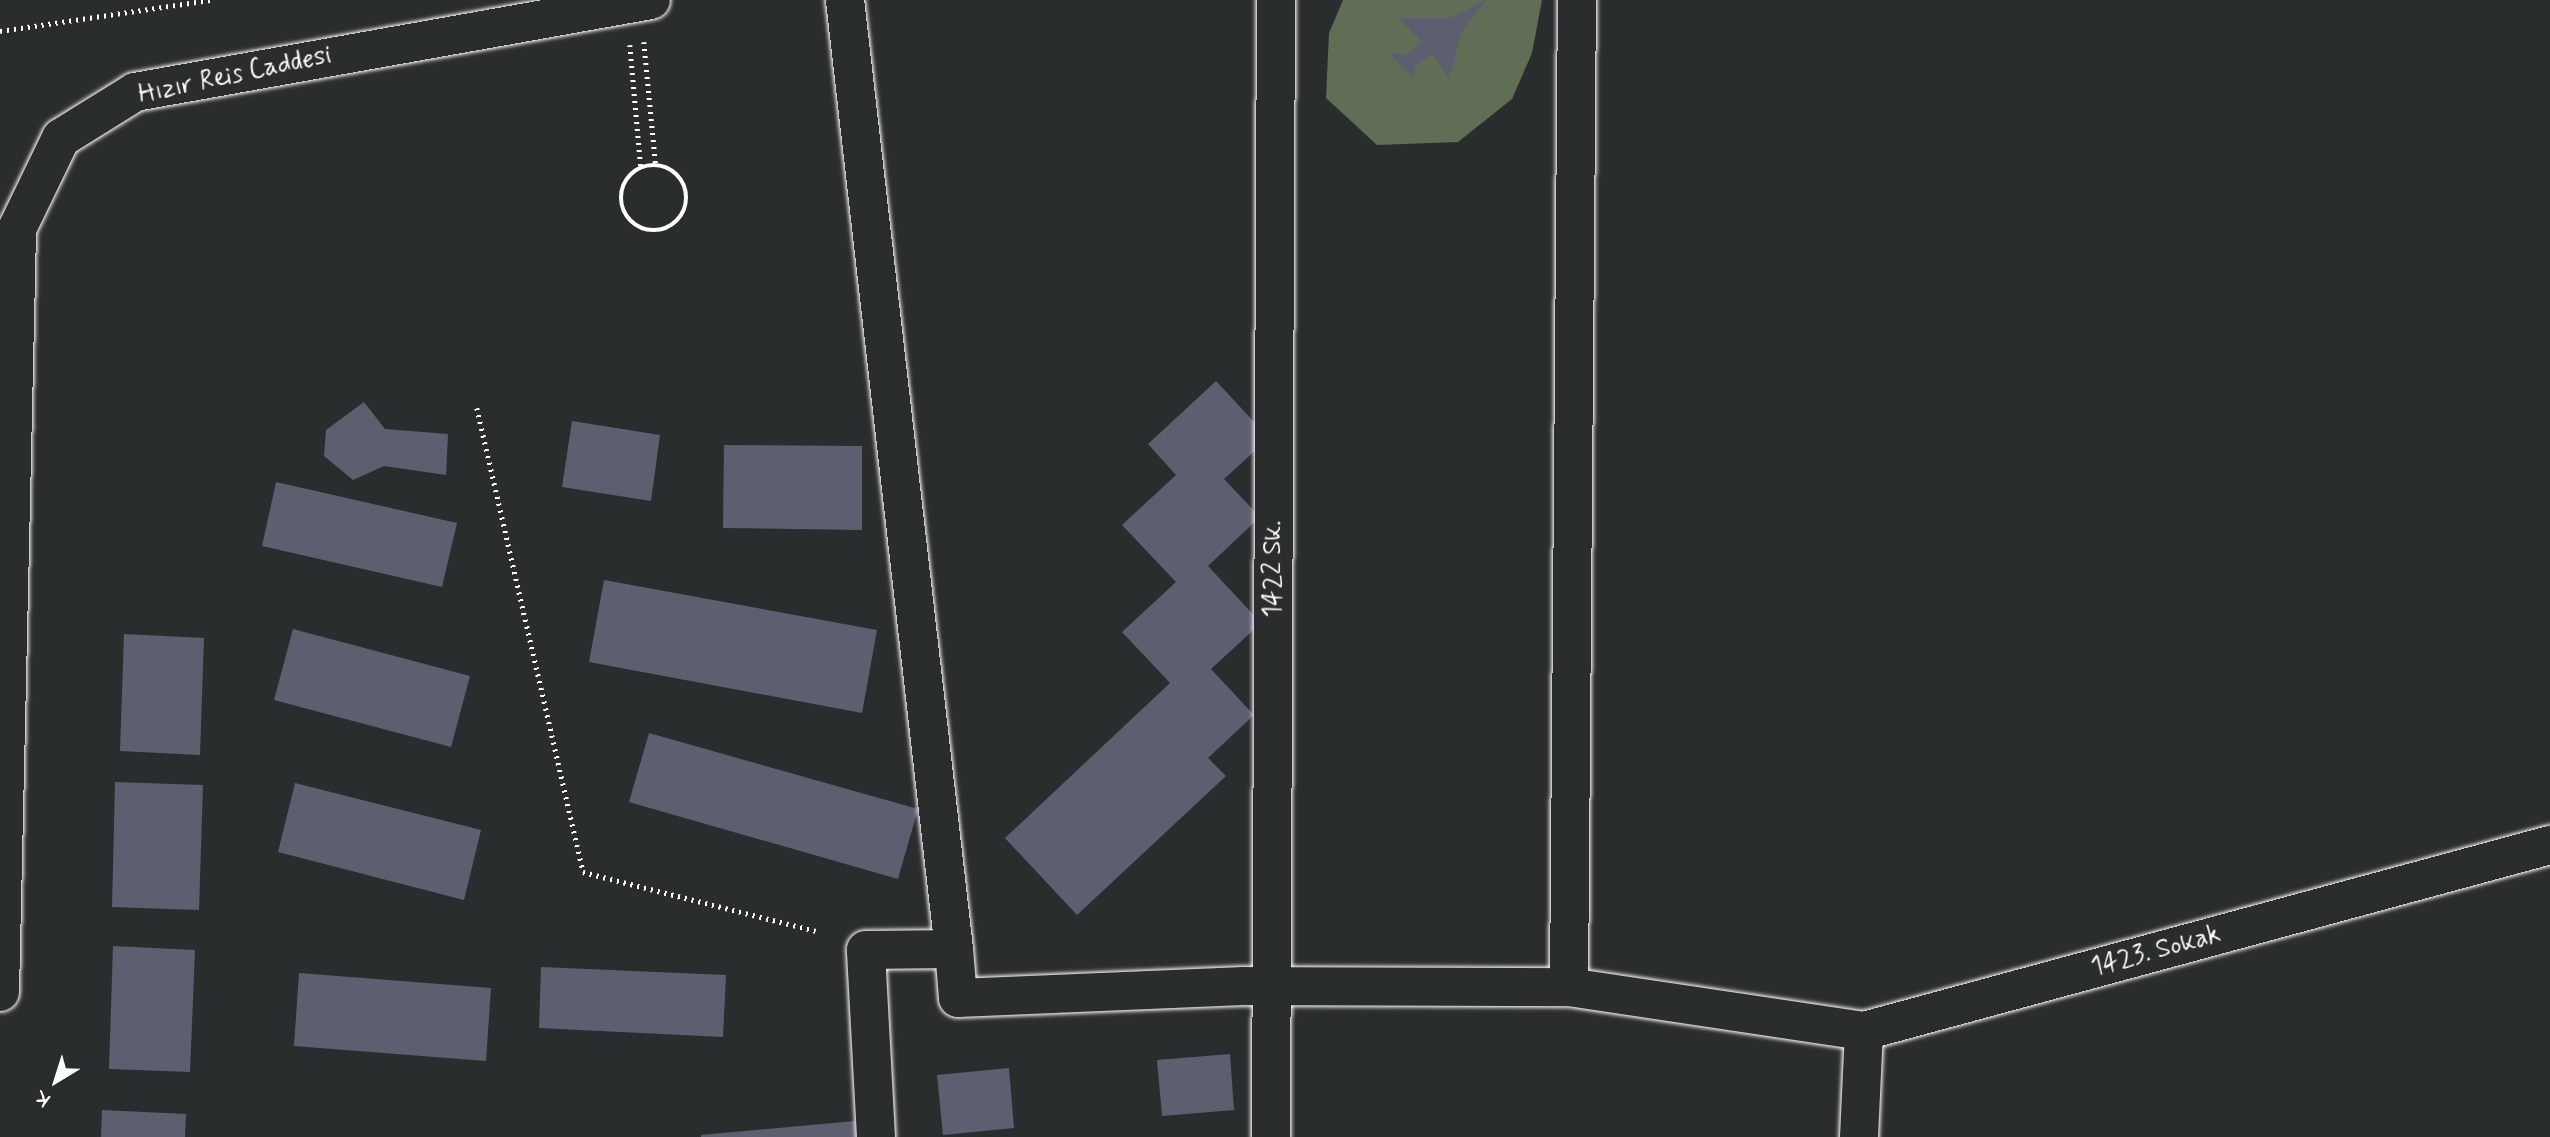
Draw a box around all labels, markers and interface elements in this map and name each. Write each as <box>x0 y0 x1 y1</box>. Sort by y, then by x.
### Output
street label: Hızır Reis Caddesi <box>133 40 337 112</box>
street label: 1422 Sk. <box>1258 520 1290 618</box>
street label: 1423. Sokak <box>2088 920 2224 984</box>
north arrow <box>21 1046 91 1116</box>
text: K <box>30 1084 56 1112</box>

